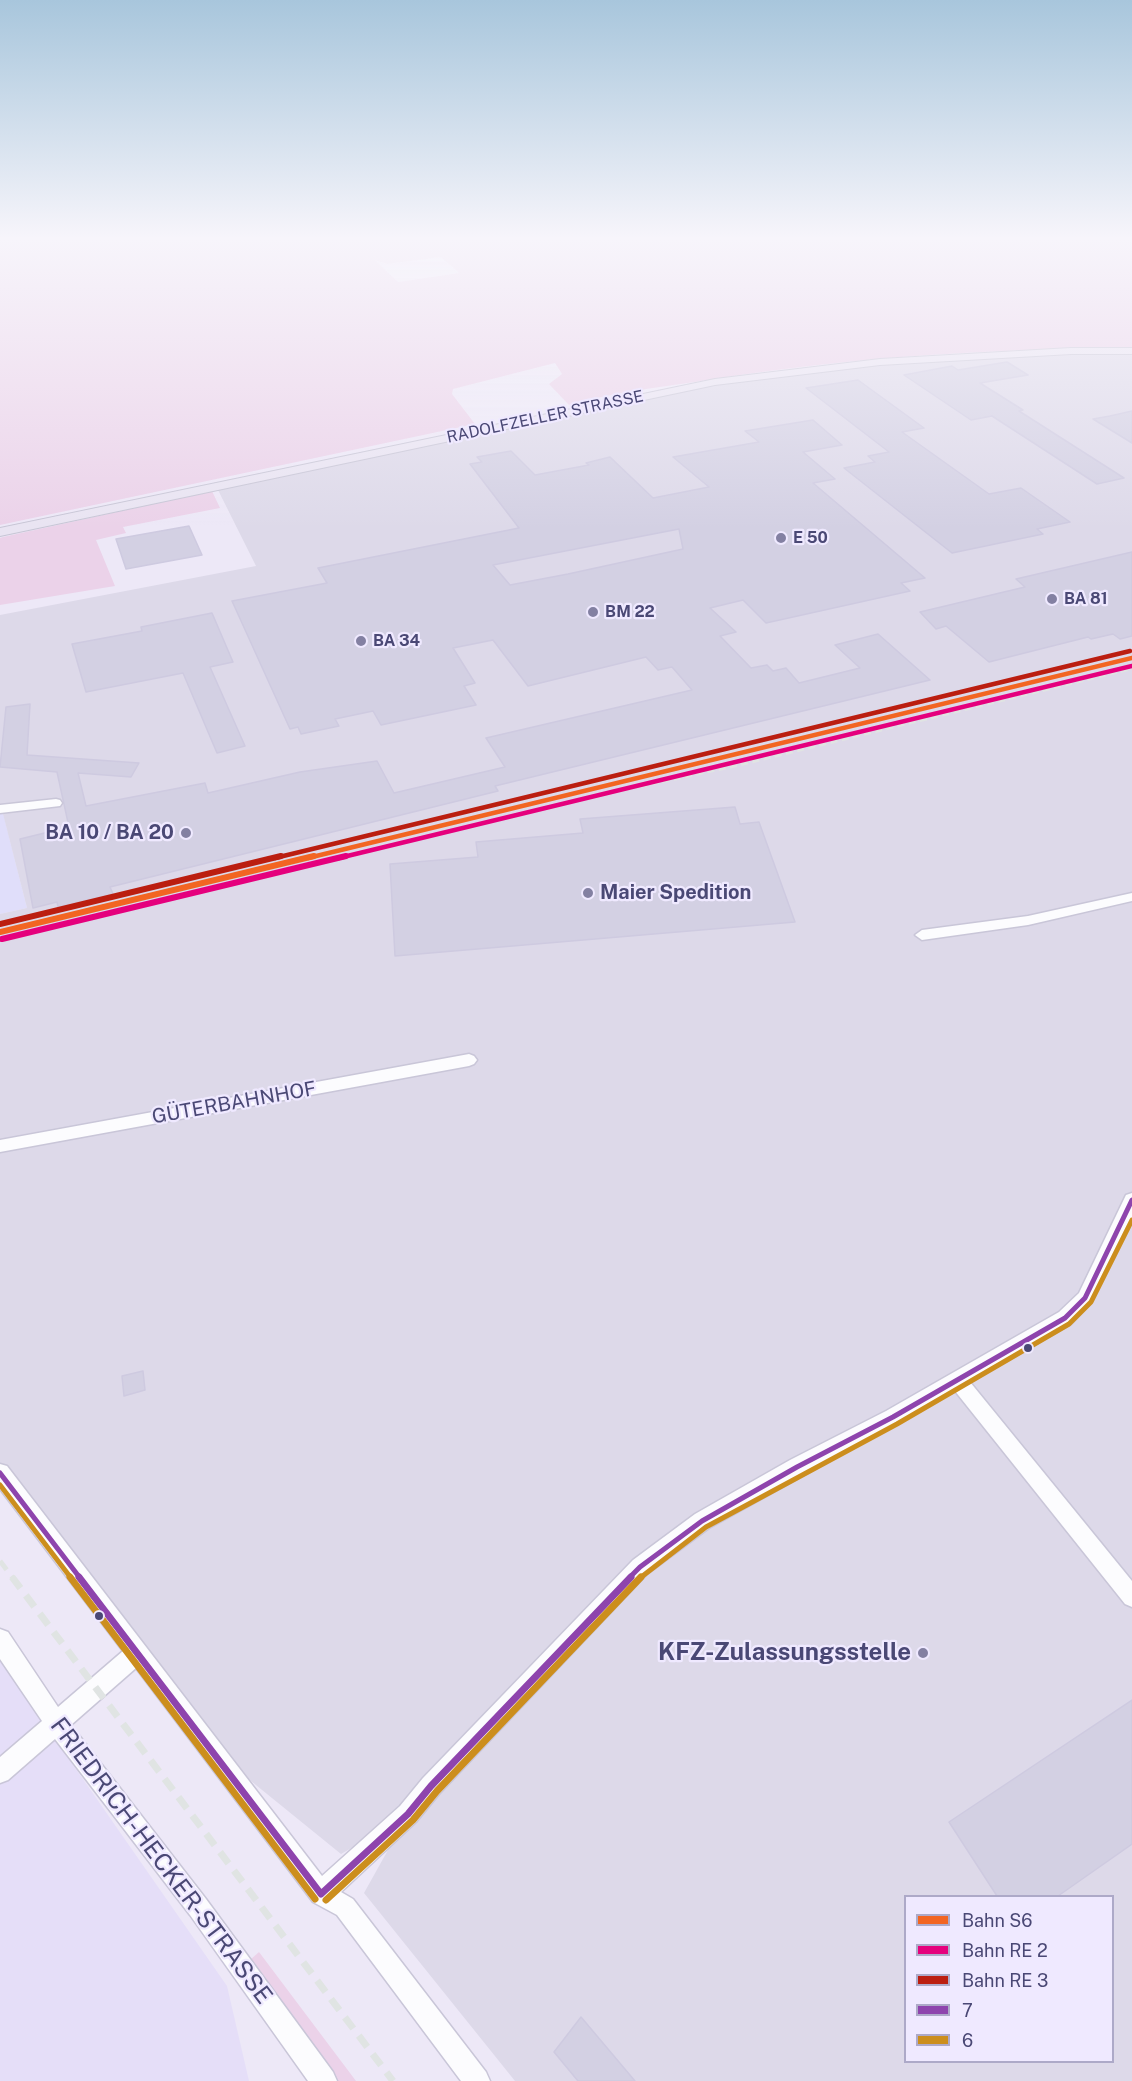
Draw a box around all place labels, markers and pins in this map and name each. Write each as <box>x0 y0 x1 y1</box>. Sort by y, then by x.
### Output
place label: E 50 <box>793 528 828 548</box>
marker: E 50 <box>774 531 788 545</box>
place label: BA 81 <box>1064 589 1108 609</box>
marker: BA 81 <box>1045 592 1059 606</box>
place label: BM 22 <box>605 602 655 622</box>
marker: BM 22 <box>586 605 600 619</box>
place label: BA 34 <box>373 631 420 651</box>
marker: BA 34 <box>354 634 368 648</box>
place label: BA 10 / BA 20 <box>45 821 174 845</box>
marker: BA 10 / BA 20 <box>179 826 193 840</box>
place label: Maier Spedition <box>600 881 751 905</box>
marker: Maier Spedition <box>581 886 595 900</box>
unlabelled marker <box>1022 1342 1034 1354</box>
unlabelled marker <box>93 1610 105 1622</box>
place label: KFZ-Zulassungsstelle <box>658 1639 911 1667</box>
marker: KFZ-Zulassungsstelle <box>916 1646 930 1660</box>

